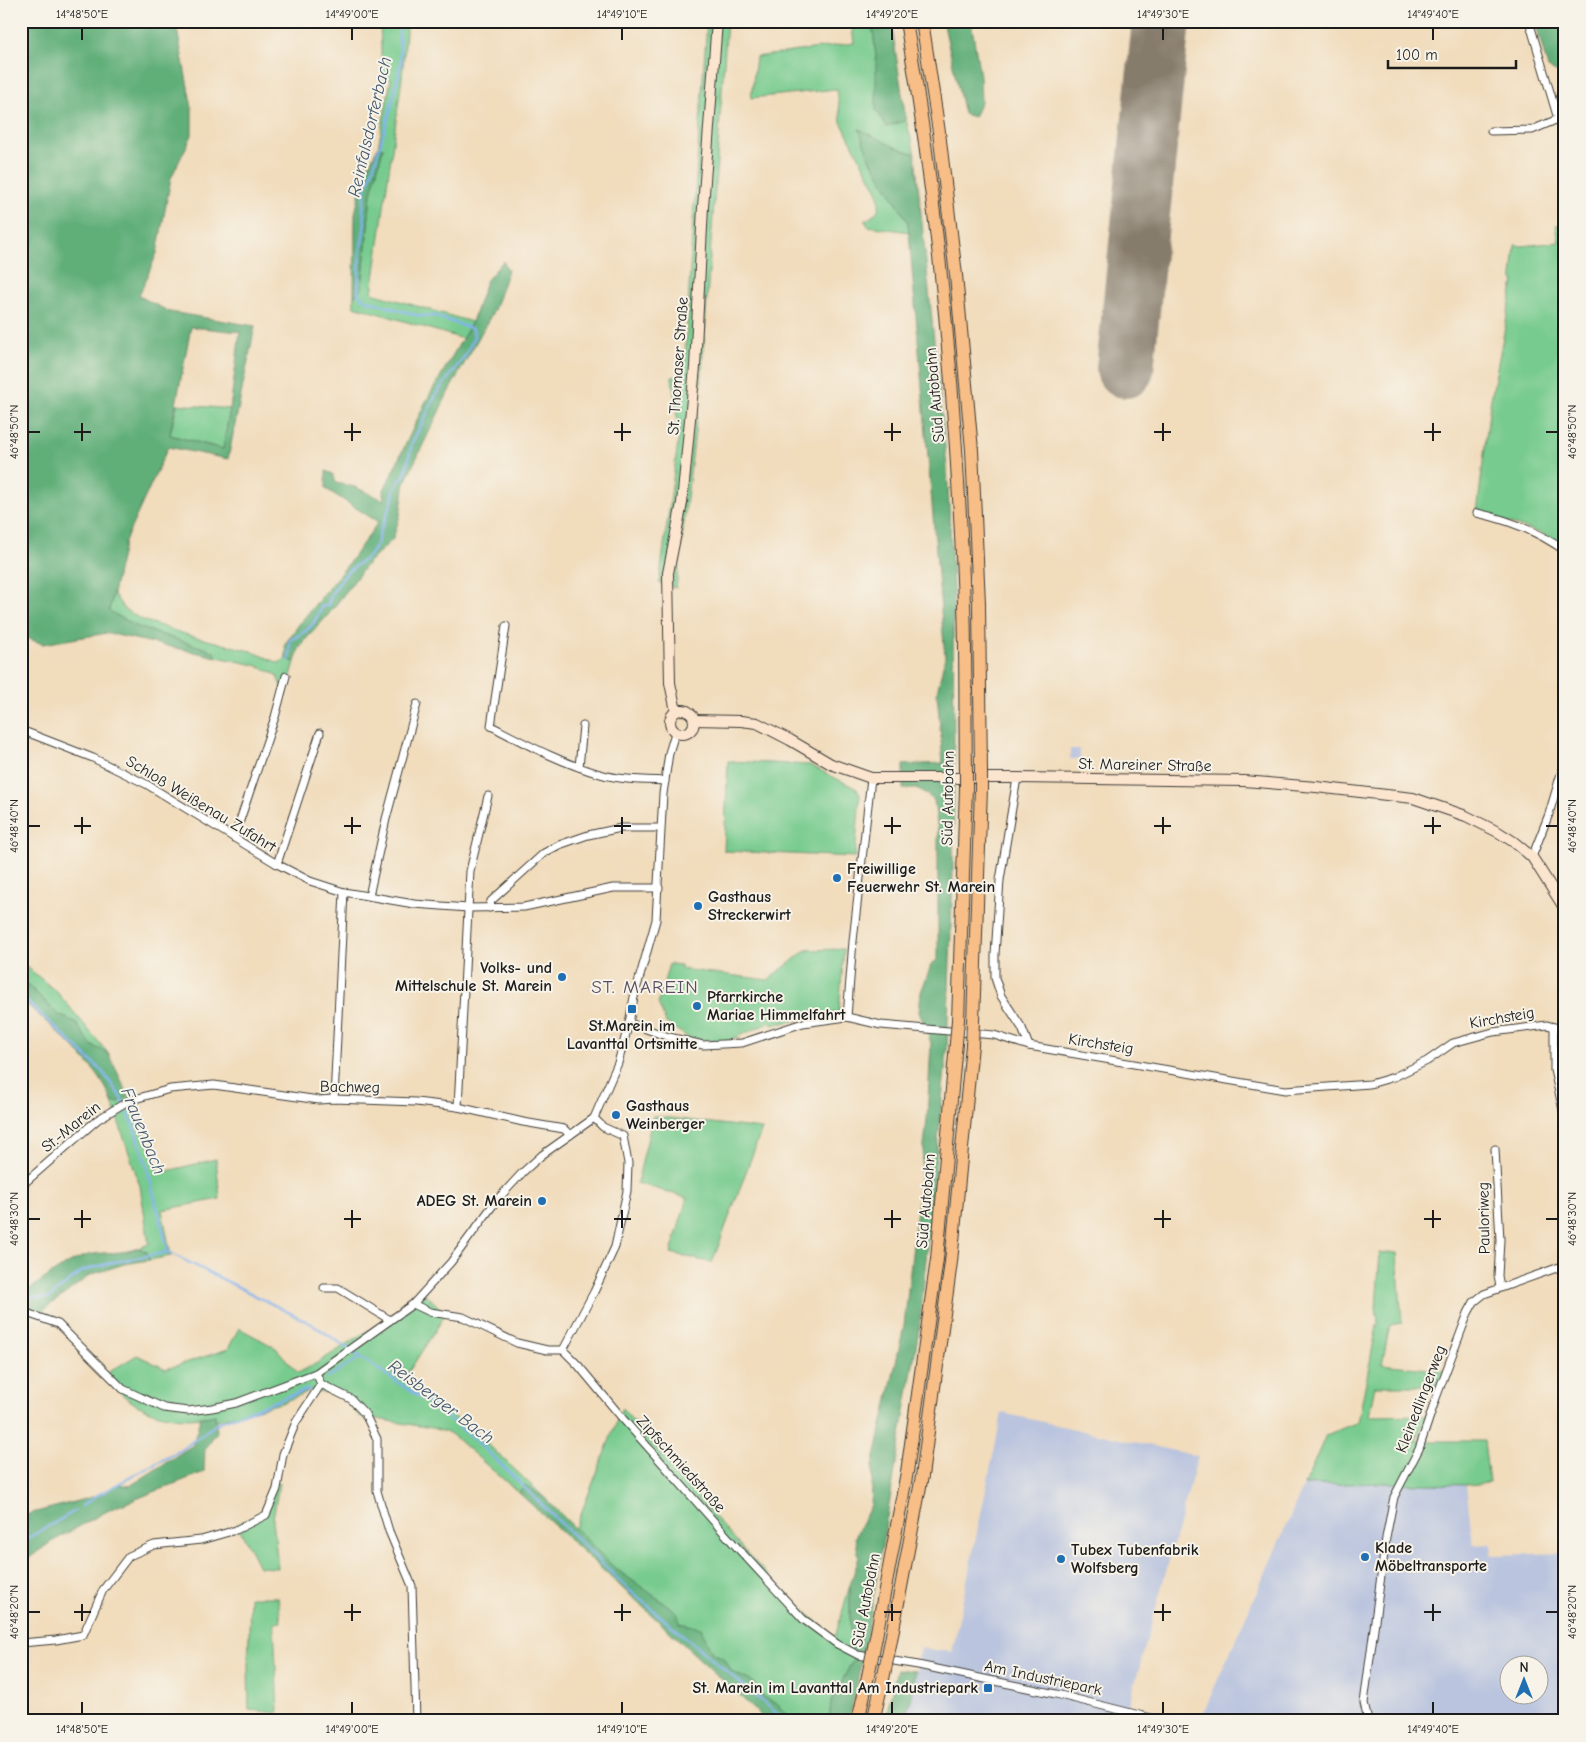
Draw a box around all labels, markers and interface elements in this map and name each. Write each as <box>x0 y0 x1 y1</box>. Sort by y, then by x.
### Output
text: 14°48'50"E <box>56 7 108 21</box>
text: 14°49'00"E <box>325 7 379 21</box>
text: 14°49'10"E <box>597 7 647 21</box>
text: 14°49'20"E <box>866 7 918 21</box>
text: 14°49'30"E <box>1137 7 1189 21</box>
text: 14°49'40"E <box>1407 7 1459 21</box>
scale bar <box>1388 38 1516 70</box>
text: 100 m <box>1396 46 1438 64</box>
water label: Reinfalsdorferbach <box>344 55 396 199</box>
street label: St. Thomaser Straße <box>664 296 692 436</box>
street label: Süd Autobahn <box>922 347 948 443</box>
text: 46°48'50"N <box>7 405 21 459</box>
text: 46°48'50"N <box>1565 405 1579 459</box>
street label: Süd Autobahn <box>938 750 958 846</box>
street label: Schloß Weißenau Zufahrt <box>123 752 280 856</box>
street label: St. Mareiner Straße <box>1078 755 1212 775</box>
text: 46°48'40"N <box>7 799 21 853</box>
text: 46°48'40"N <box>1565 799 1579 853</box>
place label: Freiwillige Feuerwehr St. Marein <box>847 860 995 896</box>
marker: Freiwillige Feuerwehr St. Marein <box>831 872 843 884</box>
place label: Gasthaus Streckerwirt <box>708 888 791 924</box>
marker: Gasthaus Streckerwirt <box>692 900 704 912</box>
place label: Volks- und Mittelschule St. Marein <box>395 959 552 995</box>
marker: Volks- und Mittelschule St. Marein <box>556 971 568 983</box>
district label: ST. MAREIN <box>591 976 699 998</box>
place label: Pfarrkirche Mariae Himmelfahrt <box>707 988 846 1024</box>
marker: Pfarrkirche Mariae Himmelfahrt <box>691 1000 703 1012</box>
marker: St.Marein im Lavanttal Ortsmitte <box>626 1003 638 1015</box>
street label: Kirchsteig <box>1468 1003 1536 1033</box>
place label: St.Marein im Lavanttal Ortsmitte <box>567 1017 697 1053</box>
street label: Kirchsteig <box>1067 1030 1135 1058</box>
street label: Bachweg <box>320 1077 380 1097</box>
water label: Frauenbach <box>116 1084 170 1178</box>
place label: Gasthaus Weinberger <box>626 1097 705 1133</box>
street label: St.-Marein <box>38 1098 104 1156</box>
marker: Gasthaus Weinberger <box>610 1109 622 1121</box>
street label: Süd Autobahn <box>913 1153 939 1249</box>
street label: Pauloriweg <box>1474 1182 1494 1254</box>
text: 46°48'30"N <box>7 1192 21 1246</box>
place label: ADEG St. Marein <box>417 1192 532 1210</box>
text: 46°48'30"N <box>1565 1192 1579 1246</box>
marker: ADEG St. Marein <box>536 1195 548 1207</box>
street label: Kleinedlingerweg <box>1392 1343 1450 1455</box>
water label: Reisberger Bach <box>384 1355 498 1449</box>
street label: Zipfschmiedstraße <box>633 1412 729 1516</box>
place label: Klade Möbeltransporte <box>1375 1539 1487 1575</box>
place label: Tubex Tubenfabrik Wolfsberg <box>1071 1541 1199 1577</box>
marker: Klade Möbeltransporte <box>1359 1551 1371 1563</box>
street label: Süd Autobahn <box>848 1552 884 1648</box>
marker: Tubex Tubenfabrik Wolfsberg <box>1055 1553 1067 1565</box>
text: 46°48'20"N <box>7 1585 21 1639</box>
text: 46°48'20"N <box>1565 1585 1579 1639</box>
north arrow <box>1498 1654 1548 1704</box>
street label: Am Industriepark <box>983 1657 1104 1699</box>
text: N <box>1519 1659 1529 1676</box>
place label: St. Marein im Lavanttal Am Industriepark <box>693 1679 978 1697</box>
marker: St. Marein im Lavanttal Am Industriepark <box>982 1682 994 1694</box>
text: 14°48'50"E <box>56 1722 108 1736</box>
text: 14°49'00"E <box>325 1722 379 1736</box>
text: 14°49'10"E <box>597 1722 647 1736</box>
text: 14°49'20"E <box>866 1722 918 1736</box>
text: 14°49'30"E <box>1137 1722 1189 1736</box>
text: 14°49'40"E <box>1407 1722 1459 1736</box>

